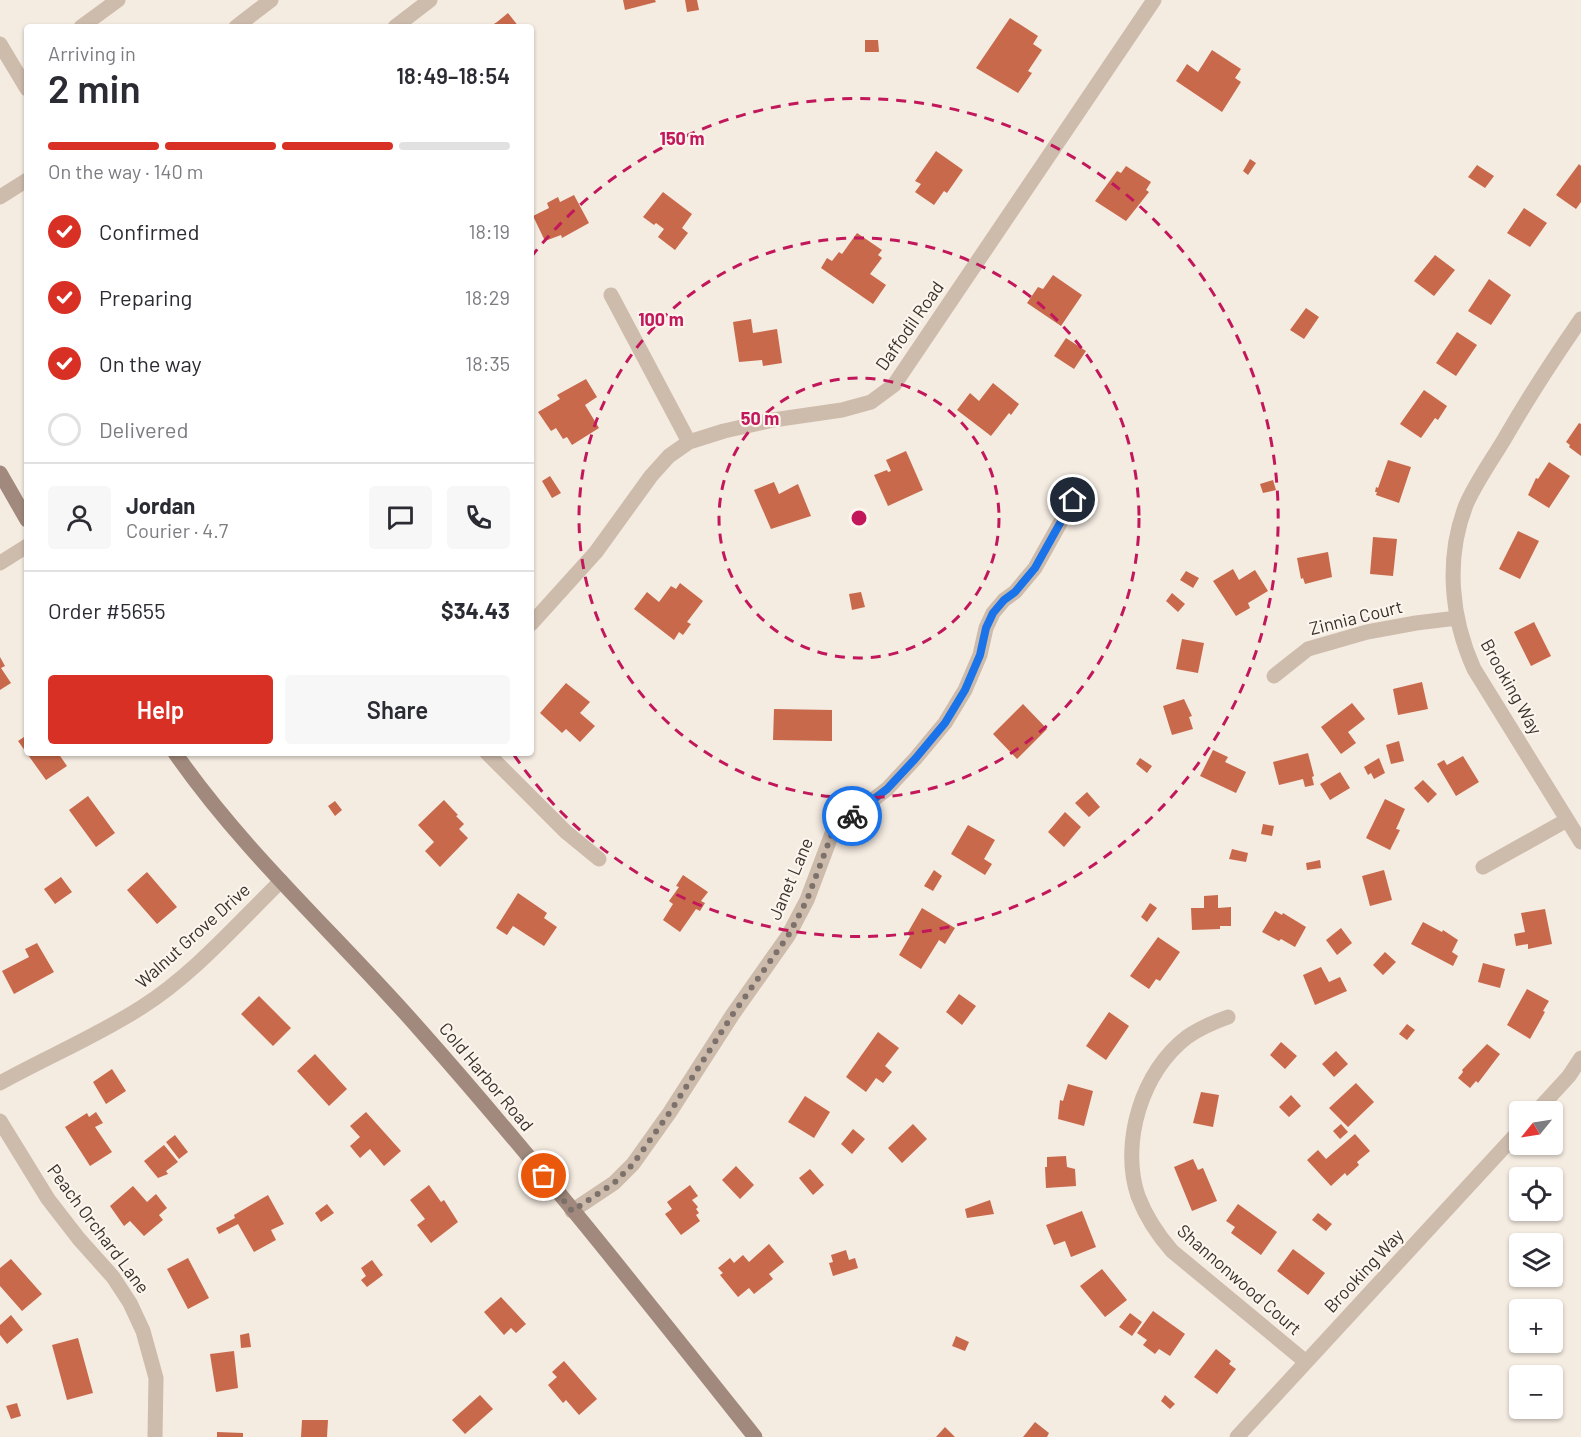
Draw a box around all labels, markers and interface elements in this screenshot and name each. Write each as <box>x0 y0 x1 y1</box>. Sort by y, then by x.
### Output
text: Arriving in <box>48 41 136 65</box>
text: 18:49–18:54 <box>396 62 510 88</box>
text: 2 min <box>48 64 141 111</box>
text: 150 m <box>660 127 704 149</box>
text: On the way · 140 m <box>48 159 203 183</box>
icon: check <box>48 215 81 248</box>
text: Confirmed <box>99 218 199 244</box>
text: 18:19 <box>468 219 510 243</box>
street label: Daffodil Road <box>870 277 948 374</box>
icon: check <box>48 281 81 314</box>
text: Preparing <box>99 284 192 310</box>
text: 18:29 <box>465 285 510 309</box>
text: 100 m <box>638 308 684 330</box>
icon: check <box>48 347 81 380</box>
text: On the way <box>99 350 202 376</box>
text: 18:35 <box>465 351 510 375</box>
text: 50 m <box>741 407 779 429</box>
text: Delivered <box>99 416 188 442</box>
pin <box>1047 474 1098 525</box>
icon: home <box>1056 483 1089 516</box>
button: person <box>48 486 111 549</box>
button: chat <box>369 486 432 549</box>
button: phone <box>447 486 510 549</box>
text: Jordan <box>126 492 195 518</box>
centre of rings <box>849 508 869 528</box>
text: Courier · 4.7 <box>126 518 228 542</box>
street label: Zinnia Court <box>1307 595 1405 639</box>
text: Order #5655 <box>48 597 165 623</box>
text: $34.43 <box>441 597 510 623</box>
street label: Brooking Way <box>1476 635 1547 738</box>
button: Help <box>48 675 273 744</box>
button: Share <box>285 675 510 744</box>
courier <box>822 786 882 846</box>
icon: bike <box>836 800 869 833</box>
street label: Janet Lane <box>763 834 817 923</box>
street label: Walnut Grove Drive <box>131 878 254 992</box>
street label: Cold Harbor Road <box>435 1017 539 1135</box>
north arrow <box>1509 1101 1563 1155</box>
map controls <box>1509 1101 1563 1419</box>
pin <box>518 1150 569 1201</box>
street label: Peach Orchard Lane <box>43 1159 155 1297</box>
icon: bag <box>527 1159 560 1192</box>
button: locate <box>1509 1167 1563 1221</box>
street label: Shannonwood Court <box>1173 1219 1306 1339</box>
street label: Brooking Way <box>1319 1224 1408 1317</box>
button: layers <box>1509 1233 1563 1287</box>
button: + <box>1509 1299 1563 1353</box>
button: − <box>1509 1365 1563 1419</box>

